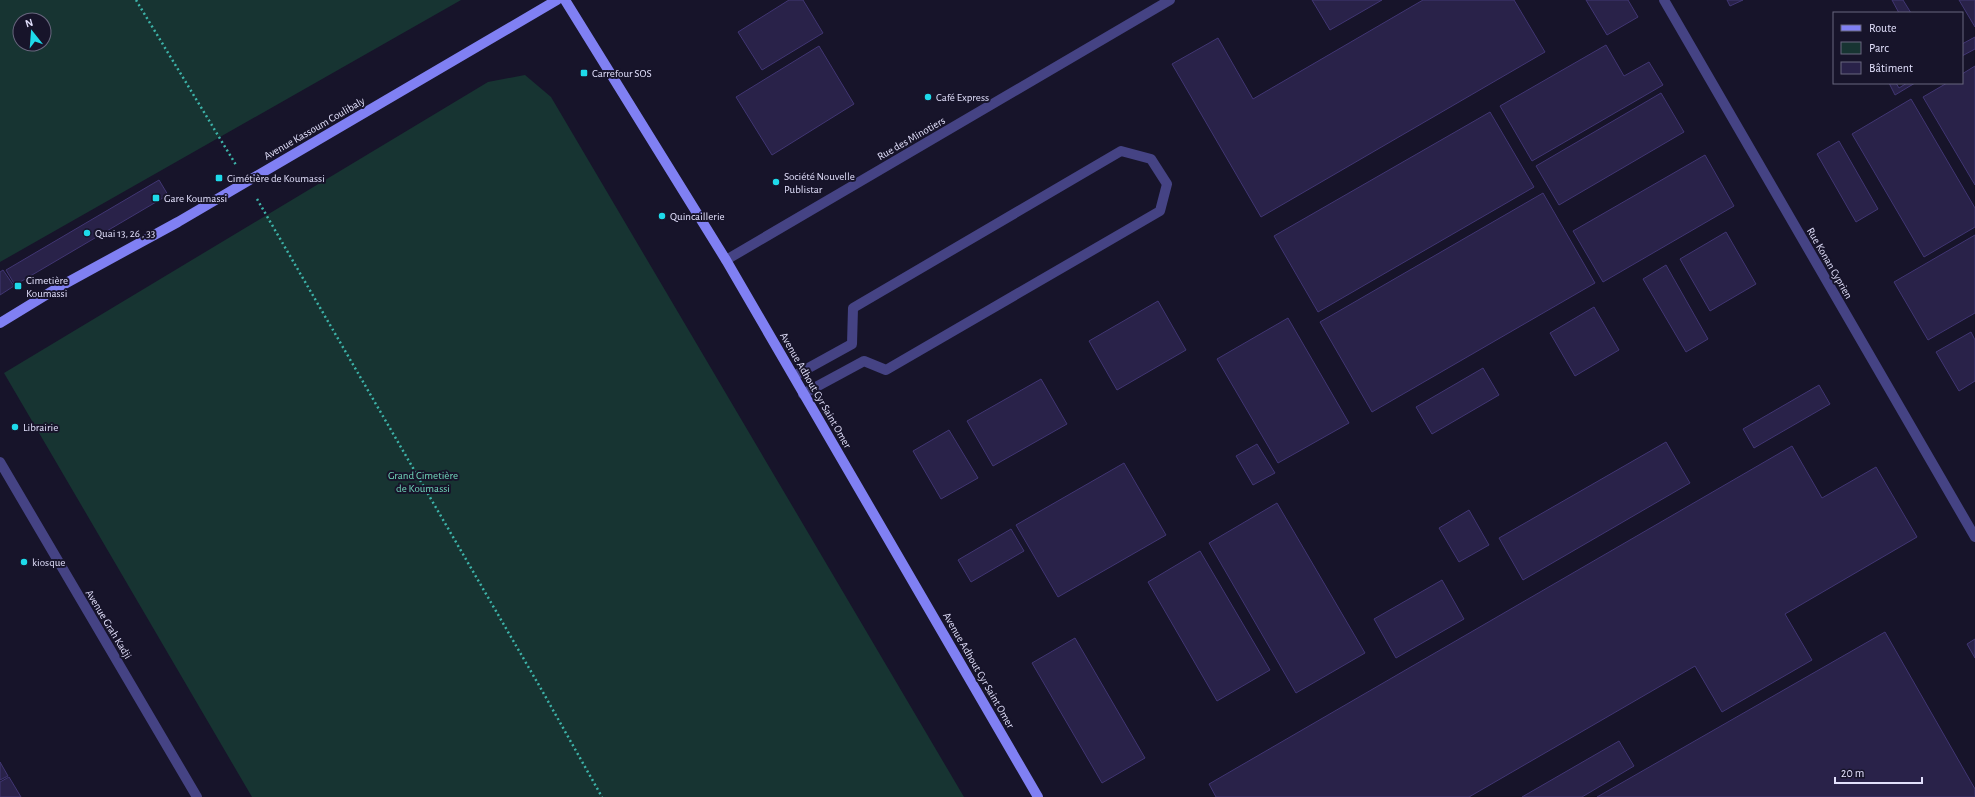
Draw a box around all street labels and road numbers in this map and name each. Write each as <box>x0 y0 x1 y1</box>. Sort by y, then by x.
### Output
street label: Avenue Kassoum Coulibaly <box>262 95 367 162</box>
street label: Rue des Minotiers <box>875 115 947 162</box>
street label: Rue Konan Cyprien <box>1805 226 1854 301</box>
street label: Avenue Adhout Cyr Saint Omer <box>778 331 853 450</box>
street label: Avenue Grah Kadji <box>84 588 134 661</box>
street label: Avenue Adhout Cyr Saint Omer <box>941 611 1016 730</box>

